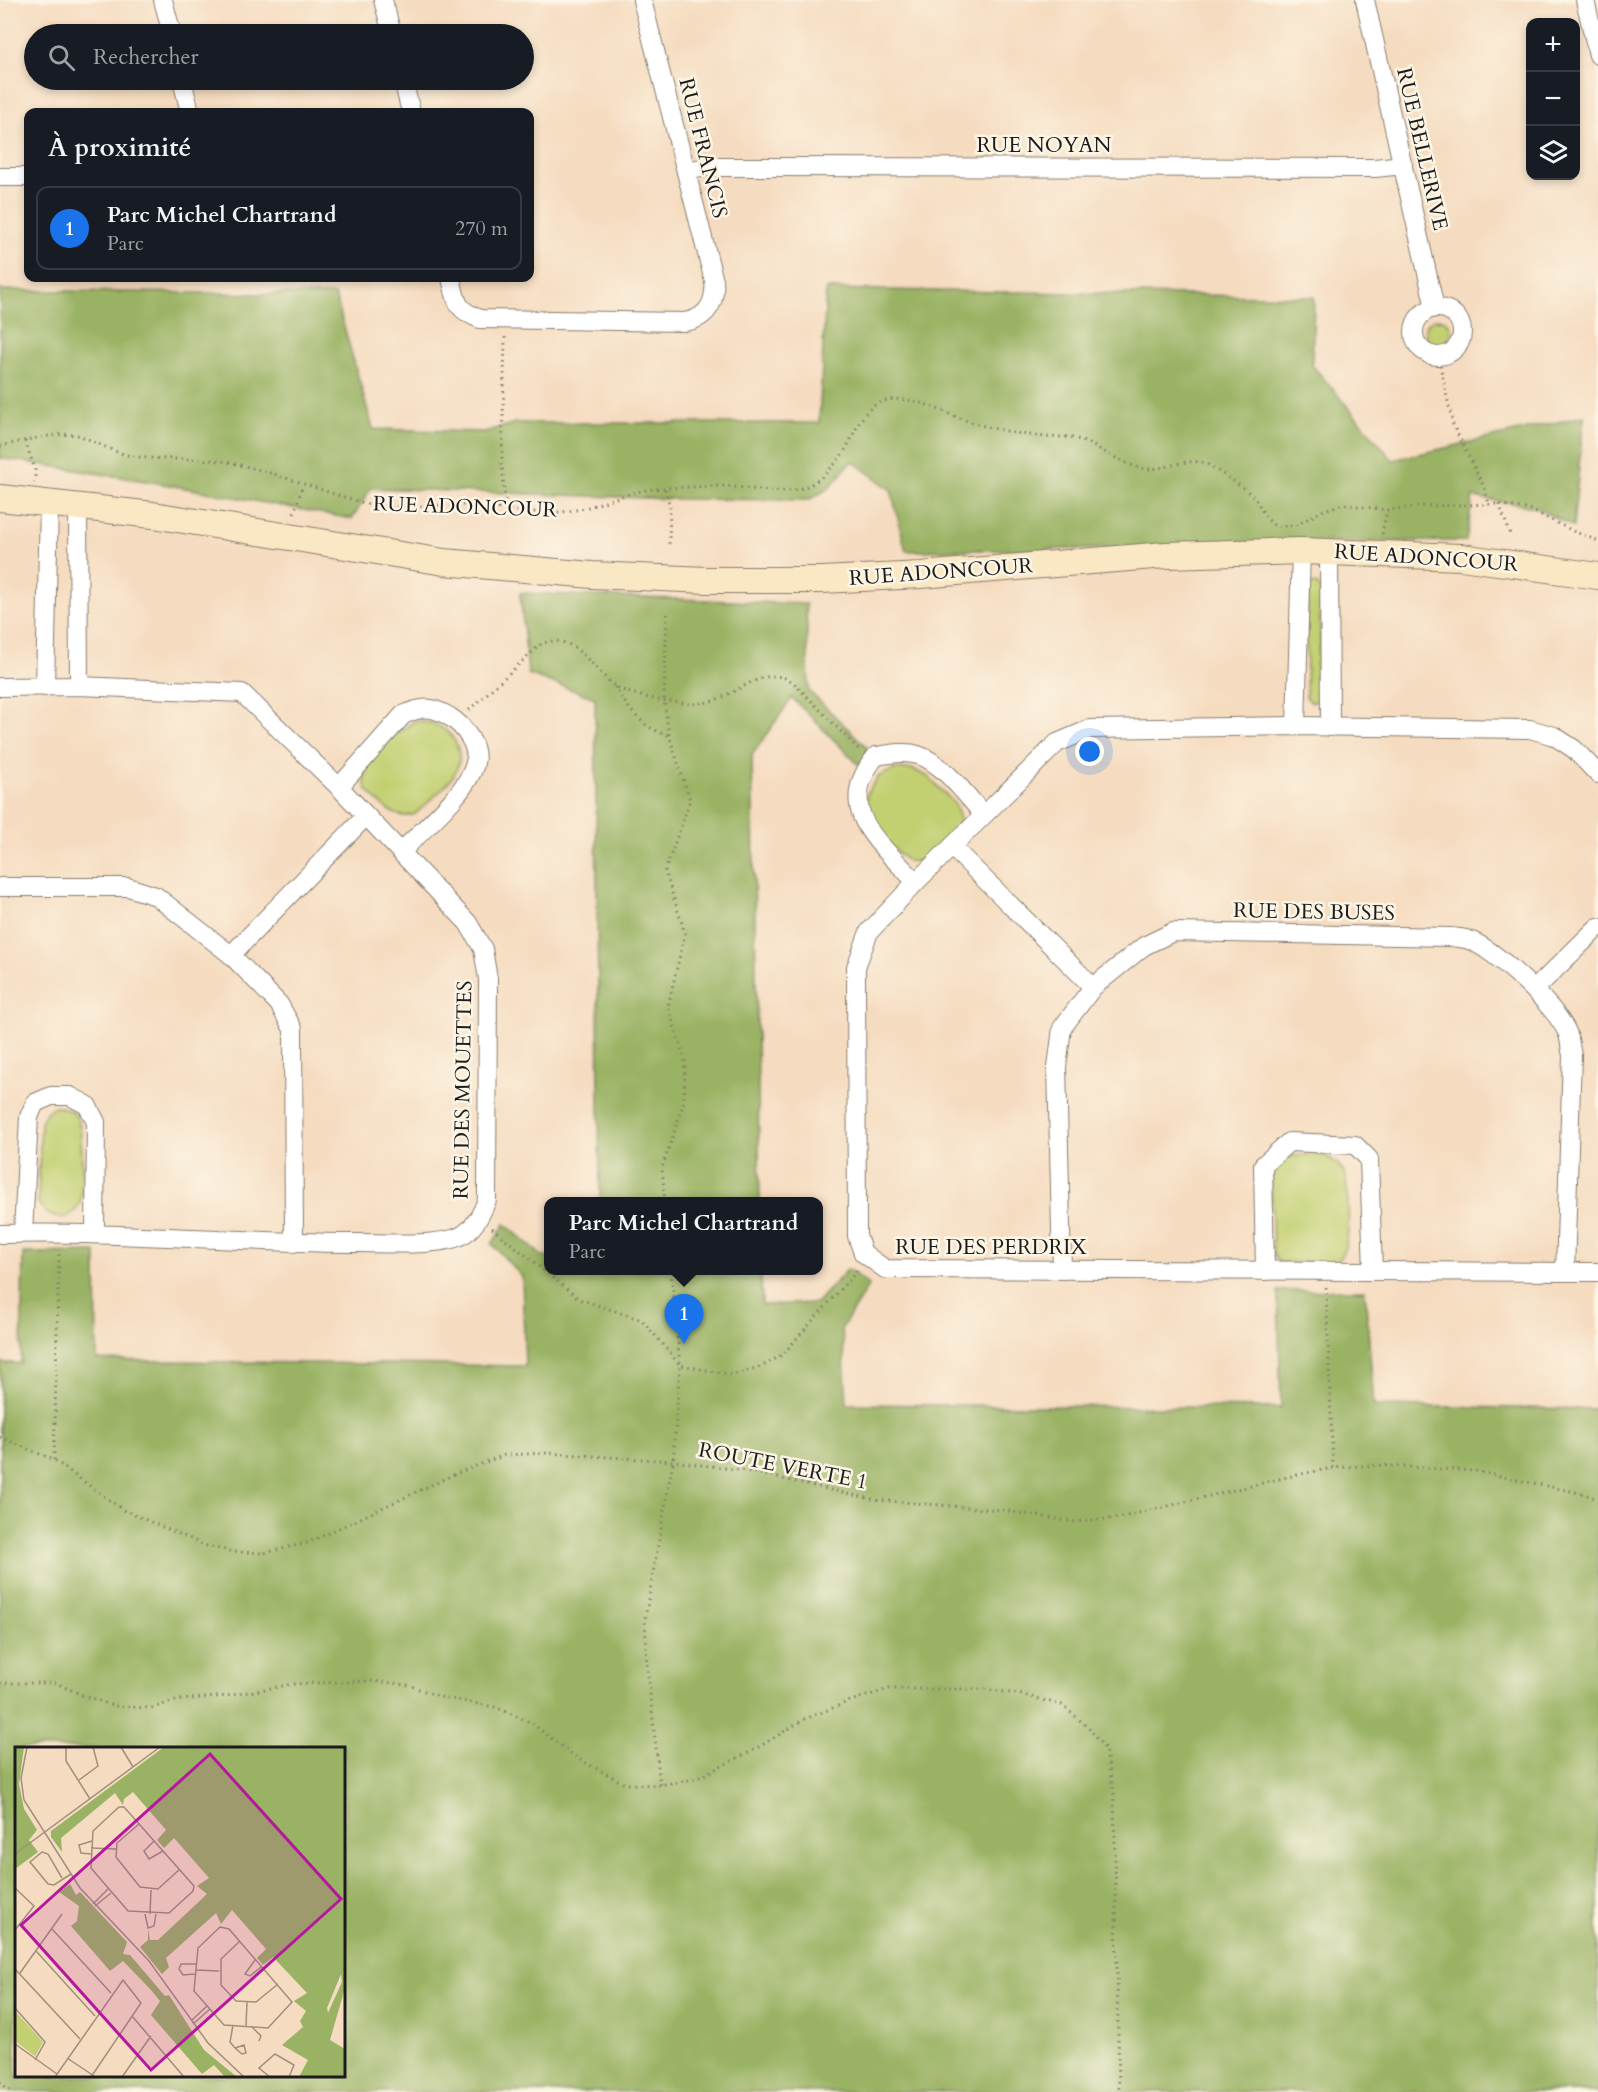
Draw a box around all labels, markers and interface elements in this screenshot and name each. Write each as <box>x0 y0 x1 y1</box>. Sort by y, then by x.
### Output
map controls <box>1526 18 1580 180</box>
button: + <box>1526 18 1580 72</box>
search box <box>24 24 534 90</box>
icon: search <box>45 41 78 74</box>
text: Rechercher <box>93 42 198 72</box>
street label: RUE BELLERIVE <box>1389 65 1455 233</box>
button: − <box>1526 72 1580 126</box>
street label: RUE FRANCIS <box>672 75 734 221</box>
button: layers <box>1526 126 1580 180</box>
text: À proximité <box>48 130 191 165</box>
street label: RUE NOYAN <box>977 131 1112 160</box>
text: Parc Michel Chartrand <box>107 200 336 230</box>
text: 1 <box>64 215 75 242</box>
text: 270 m <box>455 215 508 242</box>
text: Parc <box>107 230 144 257</box>
street label: RUE ADONCOUR <box>372 489 558 525</box>
street label: RUE ADONCOUR <box>1333 537 1519 579</box>
street label: RUE ADONCOUR <box>848 551 1034 593</box>
your location <box>1075 737 1104 766</box>
street label: RUE DES BUSES <box>1233 896 1395 928</box>
street label: RUE DES MOUETTES <box>447 980 479 1200</box>
popup <box>544 1197 823 1275</box>
text: Parc Michel Chartrand <box>569 1208 798 1238</box>
street label: RUE DES PERDRIX <box>895 1233 1087 1262</box>
text: Parc <box>569 1238 606 1265</box>
pin: 1 <box>664 1294 704 1344</box>
street label: ROUTE VERTE 1 <box>696 1435 870 1497</box>
inset map <box>15 1747 345 2077</box>

